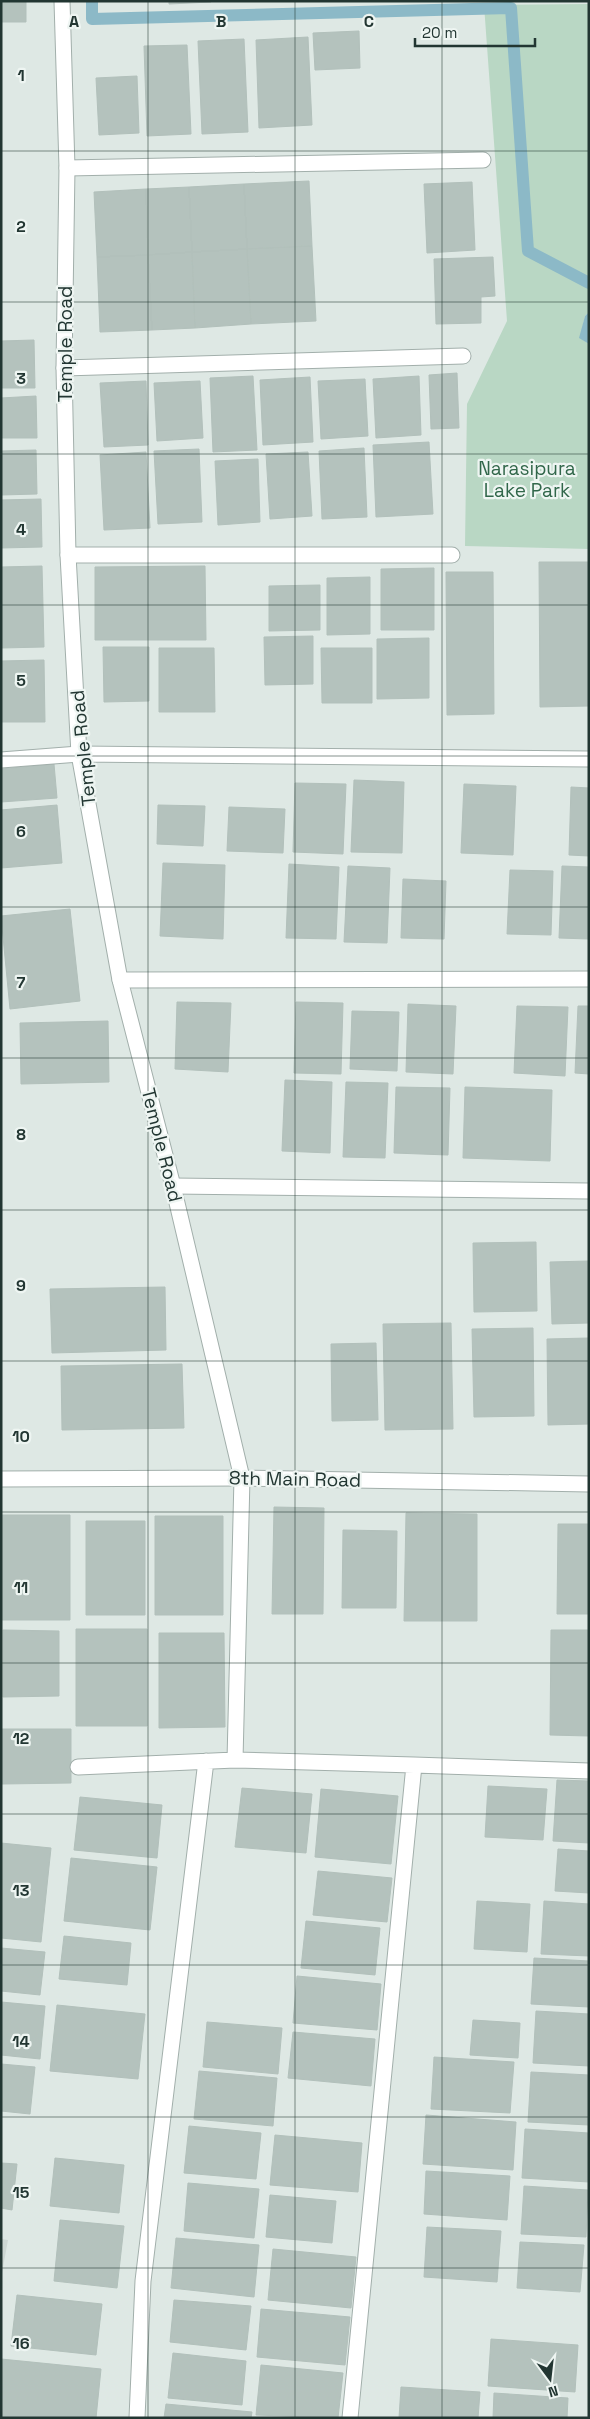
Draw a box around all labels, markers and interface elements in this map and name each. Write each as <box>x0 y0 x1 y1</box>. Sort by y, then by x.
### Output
text: A <box>69 11 79 32</box>
text: B <box>216 11 226 32</box>
text: C <box>364 11 374 32</box>
scale bar <box>415 15 535 47</box>
text: 20 m <box>422 23 457 42</box>
text: 1 <box>17 65 25 86</box>
text: 2 <box>16 216 26 237</box>
street label: Temple Road <box>53 286 78 402</box>
text: 3 <box>16 368 26 389</box>
park label: Narasipura Lake Park <box>478 456 576 503</box>
text: 4 <box>16 519 26 540</box>
text: 5 <box>16 670 26 691</box>
street label: Temple Road <box>64 689 102 807</box>
text: 6 <box>16 821 26 842</box>
text: 7 <box>17 972 26 993</box>
street label: Temple Road <box>136 1085 188 1205</box>
text: 8 <box>16 1124 26 1145</box>
text: 9 <box>16 1275 26 1296</box>
text: 10 <box>12 1426 30 1447</box>
street label: 8th Main Road <box>229 1465 361 1493</box>
text: 11 <box>14 1577 28 1598</box>
text: 12 <box>13 1728 29 1749</box>
text: 13 <box>13 1880 30 1901</box>
text: 14 <box>12 2031 30 2052</box>
text: 15 <box>13 2182 30 2203</box>
text: 16 <box>12 2333 30 2354</box>
north arrow <box>525 2354 575 2404</box>
text: N <box>546 2382 560 2401</box>

